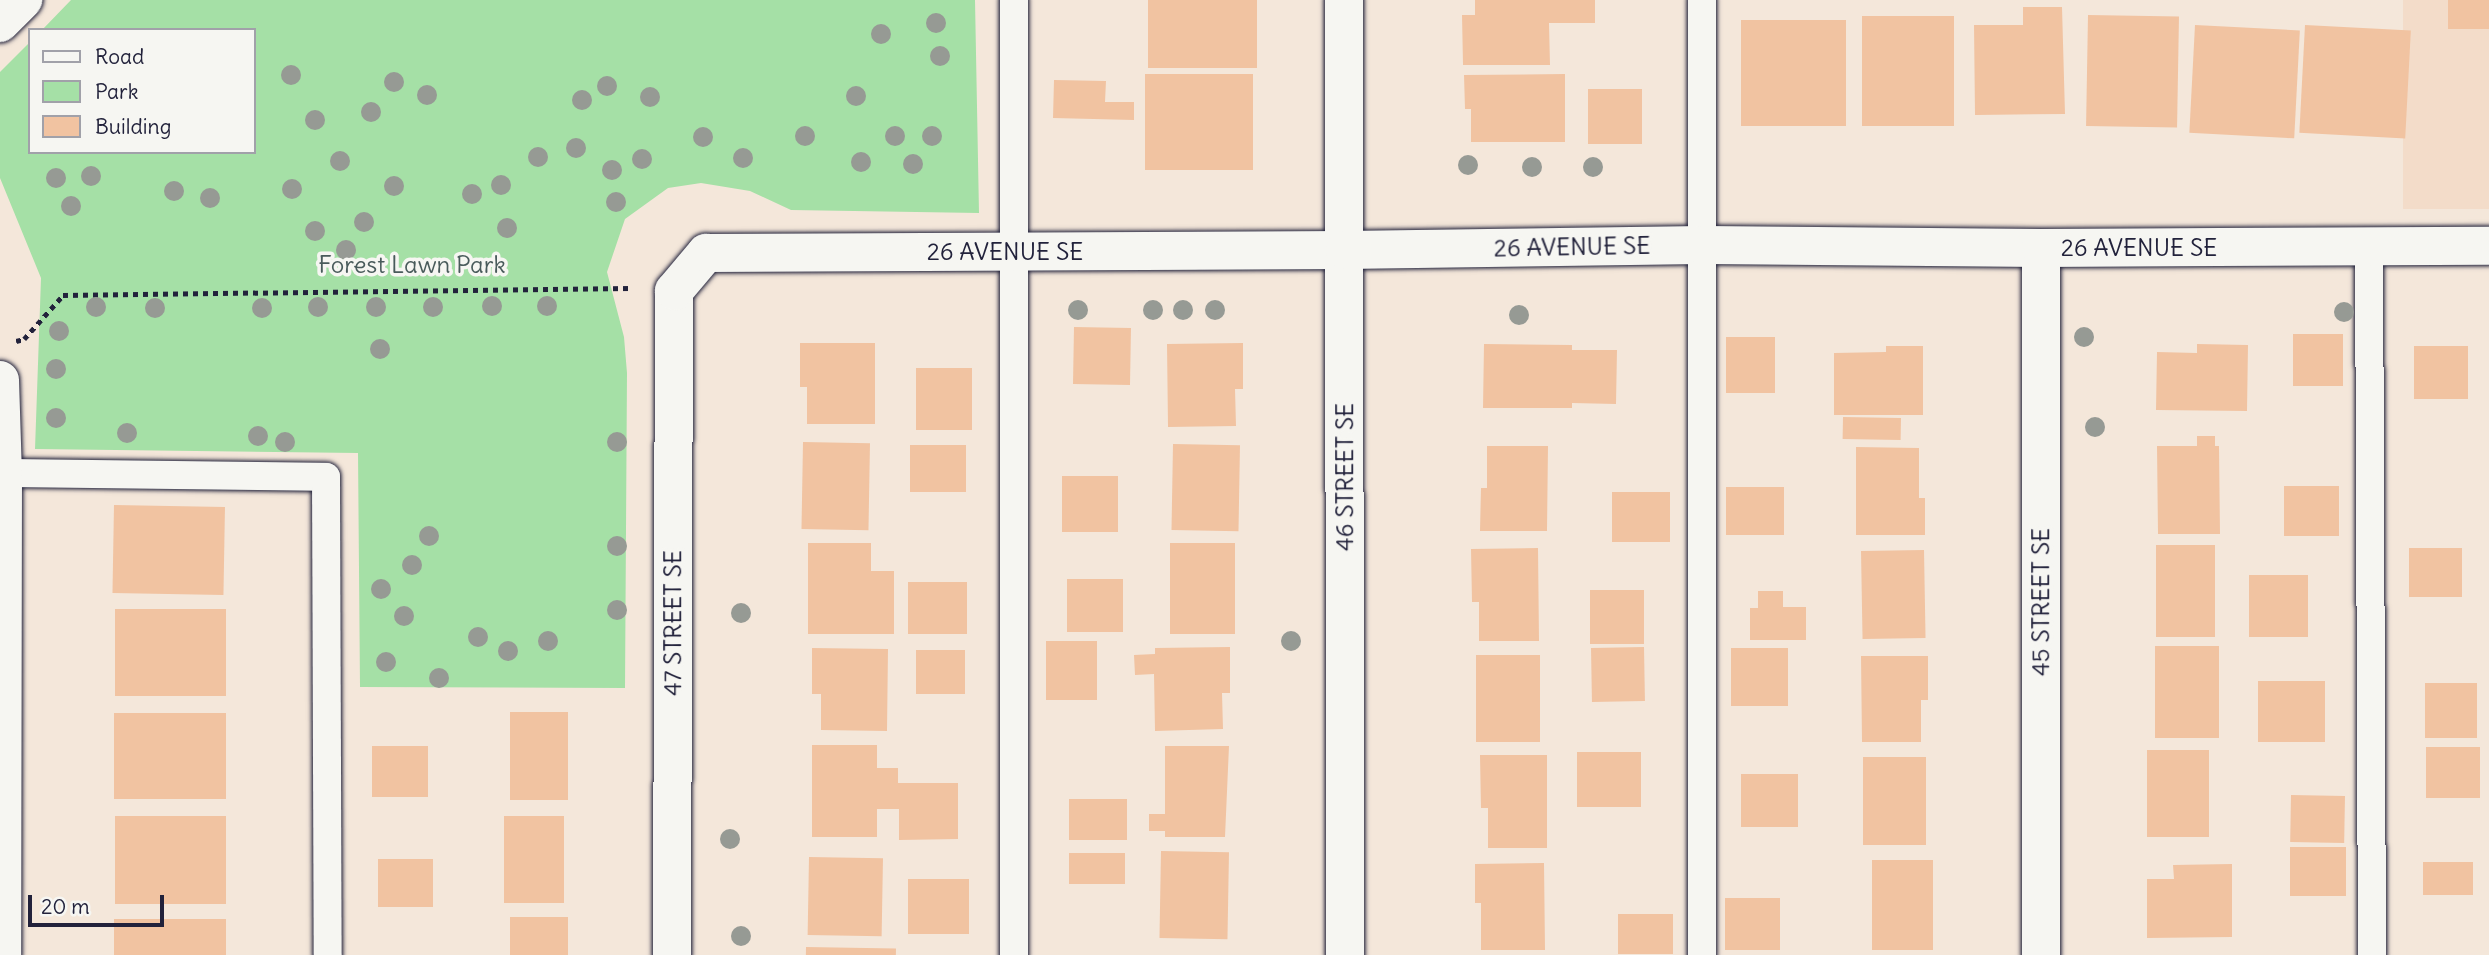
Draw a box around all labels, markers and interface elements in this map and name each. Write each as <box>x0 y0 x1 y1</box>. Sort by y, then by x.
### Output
legend <box>28 28 256 154</box>
text: Road <box>95 43 144 70</box>
text: Park <box>95 78 138 105</box>
text: Building <box>95 113 171 140</box>
street label: 26 AVENUE SE <box>1493 231 1651 263</box>
street label: 26 AVENUE SE <box>2061 234 2217 262</box>
street label: 26 AVENUE SE <box>927 238 1083 266</box>
park label: Forest Lawn Park <box>318 251 506 279</box>
street label: 46 STREET SE <box>1331 403 1359 551</box>
street label: 45 STREET SE <box>2027 528 2055 676</box>
street label: 47 STREET SE <box>659 550 687 696</box>
scale bar <box>32 881 168 925</box>
text: 20 m <box>41 893 90 920</box>

